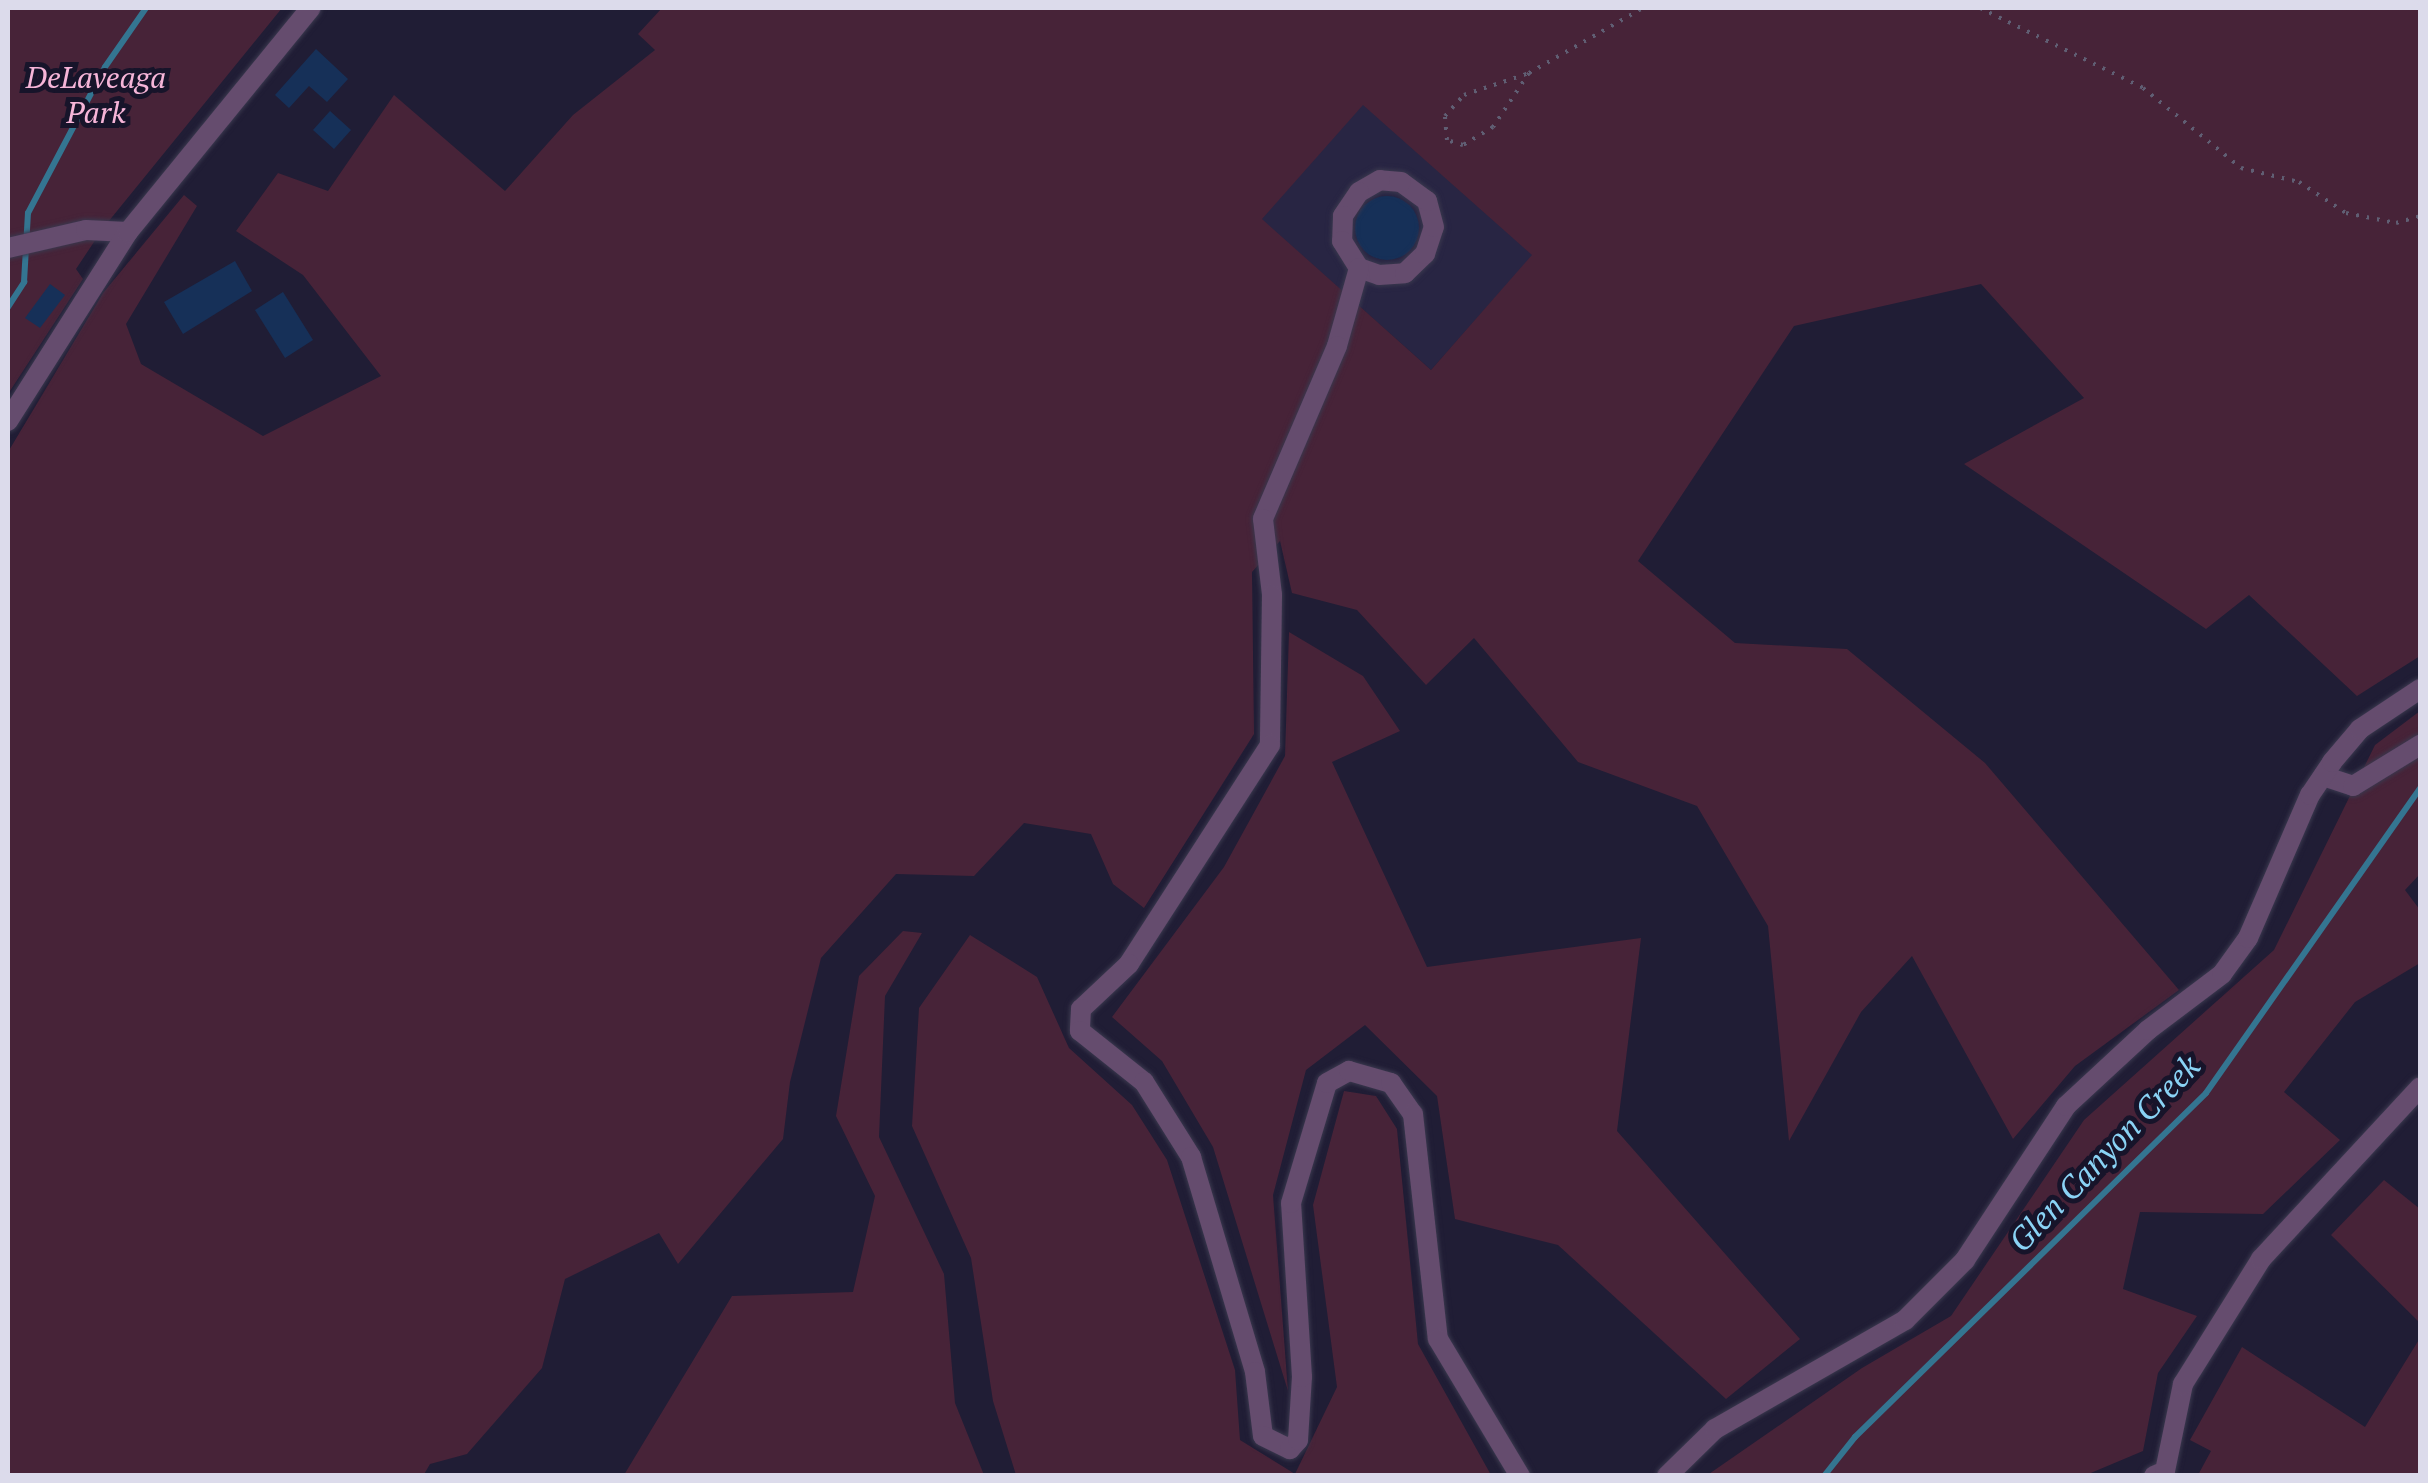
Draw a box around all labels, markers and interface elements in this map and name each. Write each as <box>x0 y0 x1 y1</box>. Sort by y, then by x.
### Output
park label: DeLaveaga Park <box>26 59 166 130</box>
water label: Glen Canyon Creek <box>2001 1047 2207 1259</box>

